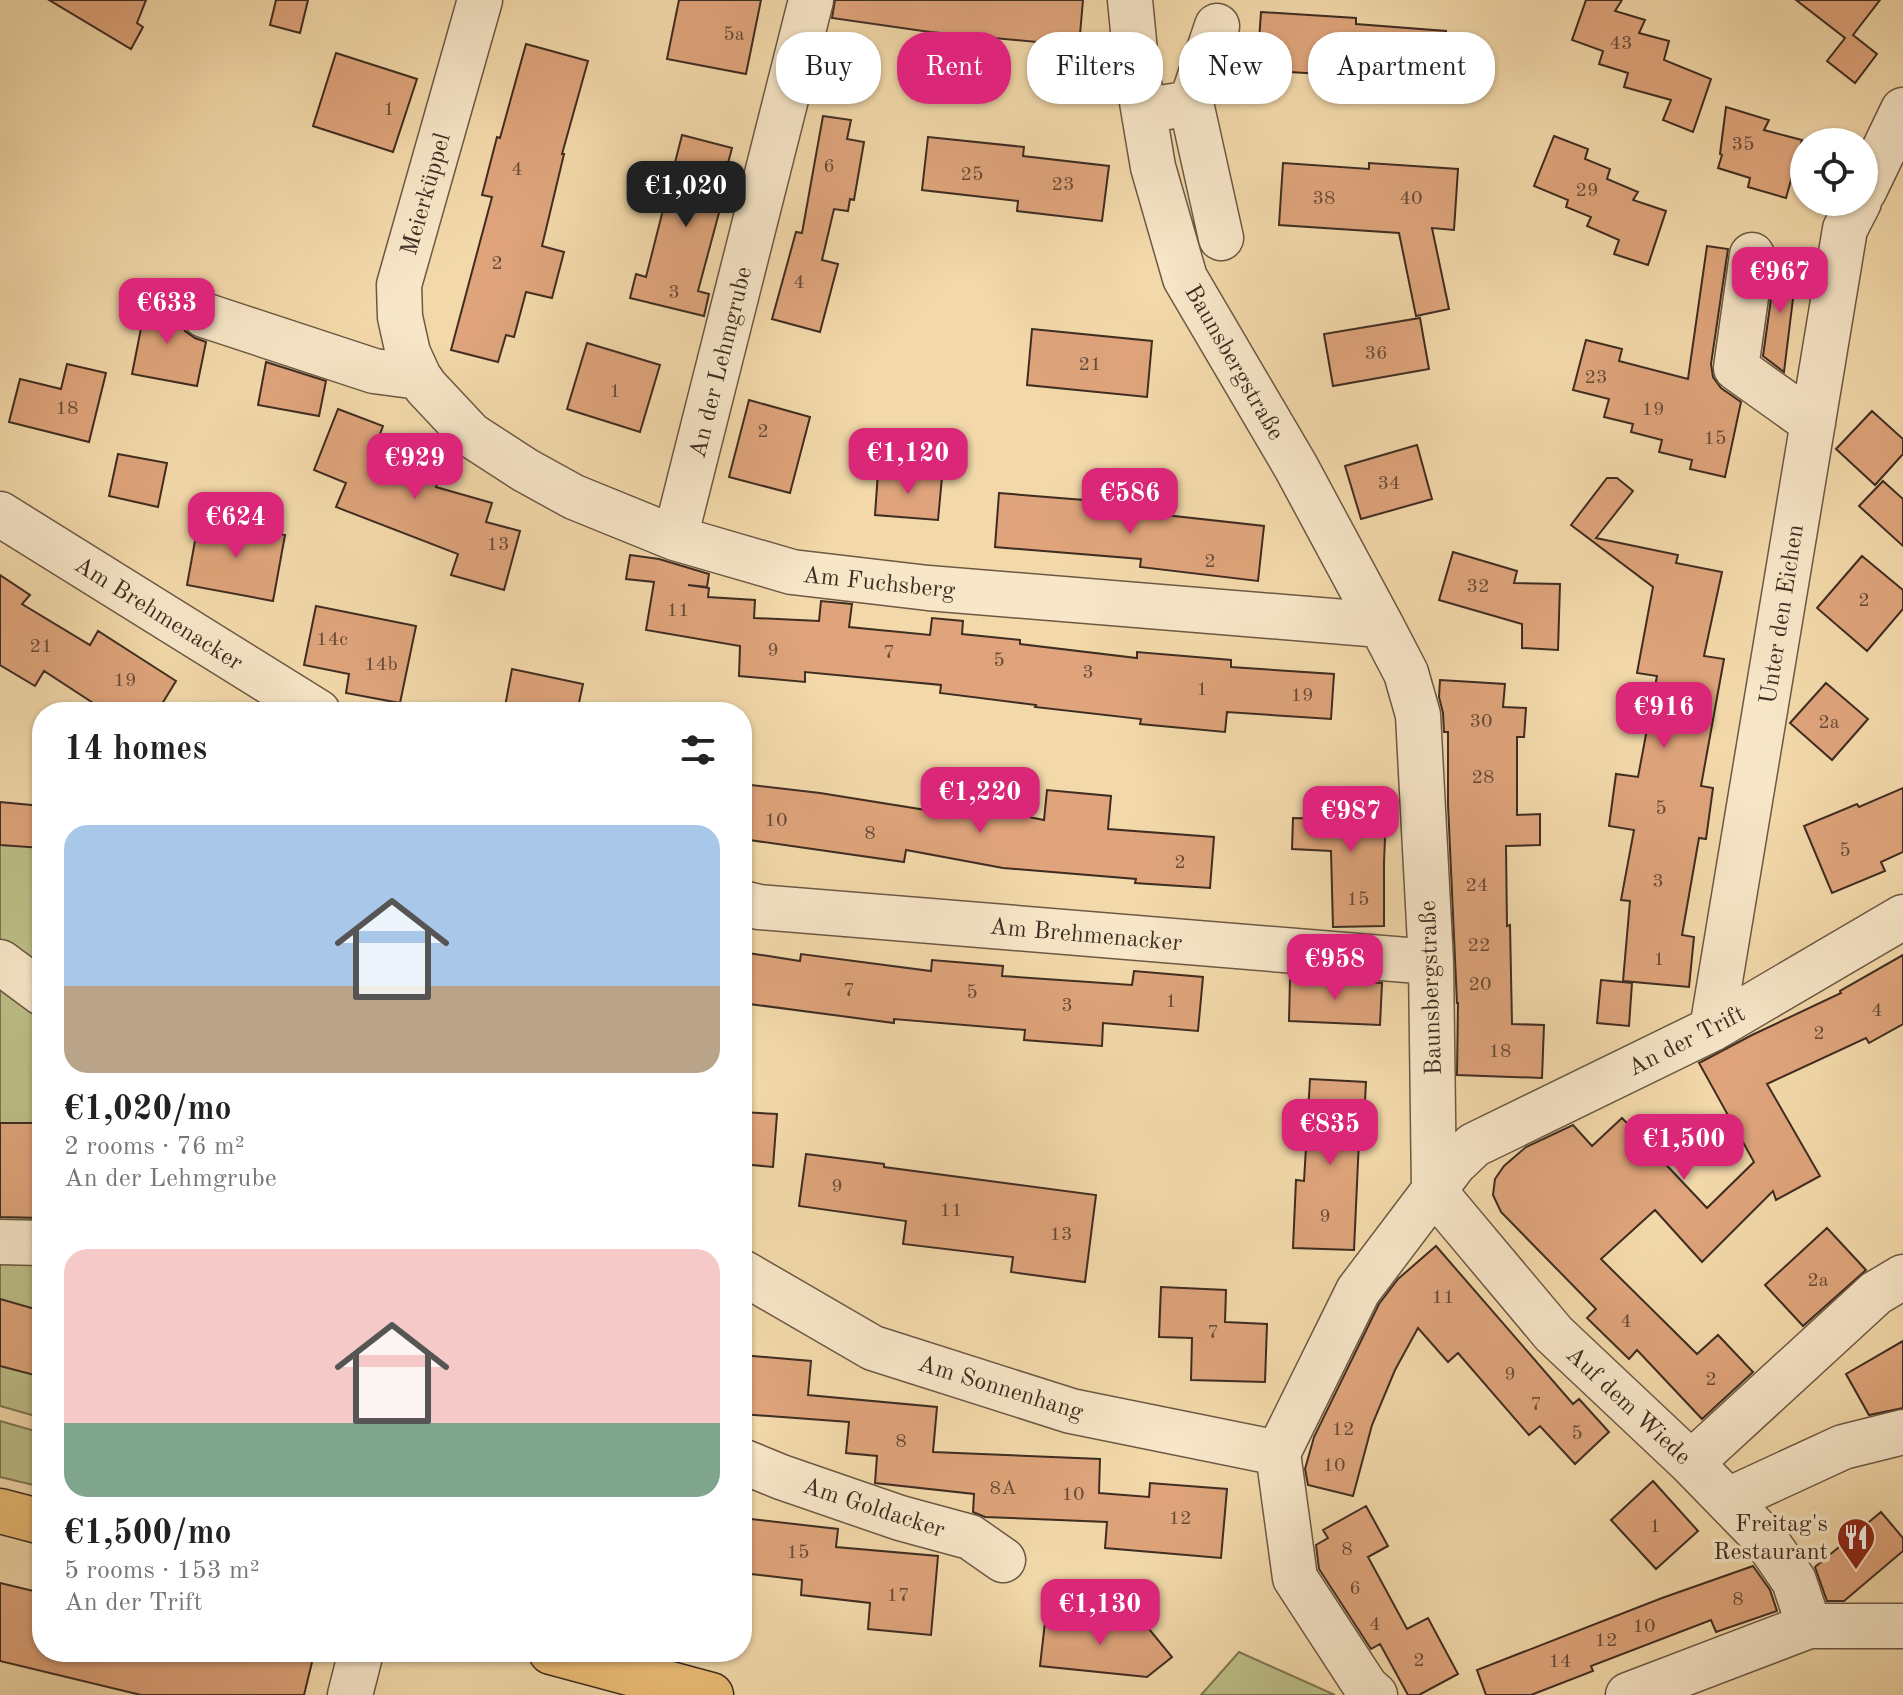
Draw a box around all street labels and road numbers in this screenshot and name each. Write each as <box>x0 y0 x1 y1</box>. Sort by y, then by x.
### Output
street label: Meierküppel <box>398 131 456 259</box>
street label: An der Lehmgrube <box>687 264 757 461</box>
street label: Baunsbergstraße <box>1179 281 1287 445</box>
street label: Unter den Eichen <box>1757 523 1809 706</box>
street label: Am Brehmenacker <box>70 553 246 676</box>
street label: Am Fuchsberg <box>801 564 956 604</box>
street label: Baunsbergstraße <box>1417 900 1447 1076</box>
street label: Am Brehmenacker <box>988 916 1183 956</box>
street label: An der Trift <box>1624 1002 1749 1082</box>
street label: Auf dem Wiede <box>1561 1343 1695 1470</box>
street label: Am Sonnenhang <box>915 1352 1086 1425</box>
street label: Am Goldacker <box>799 1475 948 1543</box>

